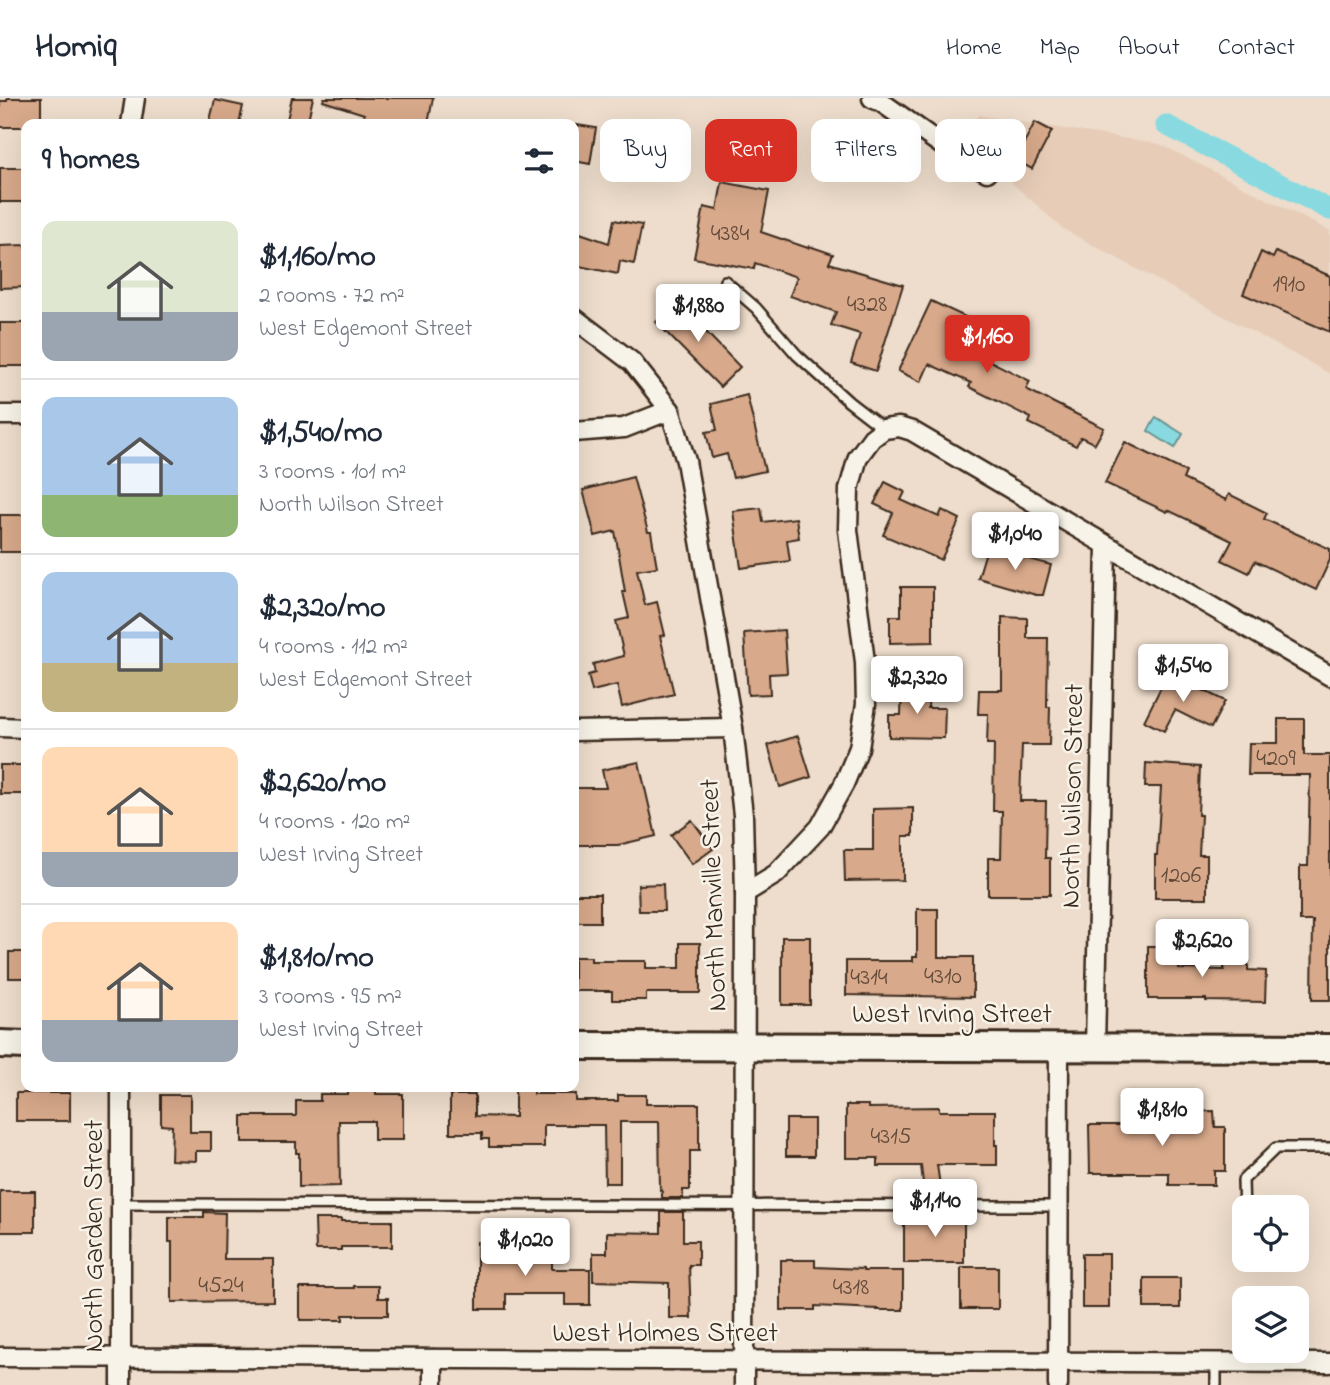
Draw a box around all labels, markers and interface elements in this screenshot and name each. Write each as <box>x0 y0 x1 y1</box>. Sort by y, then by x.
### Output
text: Homiq <box>35 24 117 72</box>
text: Home <box>946 31 1002 66</box>
text: Map <box>1040 31 1080 66</box>
text: About <box>1118 31 1180 66</box>
text: Contact <box>1218 31 1295 66</box>
chip: Buy <box>600 119 691 182</box>
chip: Rent <box>705 119 797 182</box>
chip: Filters <box>811 119 921 182</box>
chip: New <box>935 119 1026 182</box>
text: 9 homes <box>42 139 140 183</box>
icon: filters <box>520 142 558 180</box>
house number: 4384 <box>711 217 749 252</box>
text: $1,160/mo <box>259 236 376 280</box>
icon: home <box>98 249 182 333</box>
house number: 1910 <box>1273 268 1305 303</box>
text: 2 rooms · 72 m² <box>259 280 405 313</box>
pin: $1,880 <box>641 285 755 344</box>
house number: 4328 <box>847 288 887 323</box>
text: $1,880 <box>672 290 724 323</box>
text: West Edgemont Street <box>259 313 472 346</box>
pin: $1,160 <box>930 316 1044 375</box>
text: $1,160 <box>961 321 1013 354</box>
text: $1,540/mo <box>259 412 383 456</box>
icon: home <box>98 425 182 509</box>
text: 3 rooms · 101 m² <box>259 456 406 489</box>
text: North Wilson Street <box>259 489 444 522</box>
pin: $1,040 <box>958 512 1072 572</box>
text: $1,040 <box>988 518 1042 551</box>
text: $2,320/mo <box>259 587 386 631</box>
icon: home <box>98 600 182 684</box>
text: 4 rooms · 112 m² <box>259 631 408 664</box>
pin: $1,540 <box>1126 644 1240 704</box>
text: $1,540 <box>1154 650 1212 683</box>
pin: $2,320 <box>860 656 974 716</box>
text: $2,320 <box>887 662 947 695</box>
text: West Edgemont Street <box>259 664 472 697</box>
street label: North Wilson Street <box>1052 683 1096 909</box>
house number: 4209 <box>1256 742 1296 777</box>
text: $2,620/mo <box>259 762 386 806</box>
icon: home <box>98 775 182 859</box>
street label: North Manville Street <box>690 778 740 1012</box>
text: 4 rooms · 120 m² <box>259 806 410 839</box>
text: West Irving Street <box>259 839 423 872</box>
house number: 1206 <box>1161 859 1202 894</box>
pin: $2,620 <box>1145 920 1259 979</box>
text: $2,620 <box>1172 925 1232 958</box>
text: $1,810/mo <box>259 937 374 981</box>
icon: home <box>98 950 182 1034</box>
house number: 4310 <box>924 960 962 995</box>
house number: 4314 <box>850 961 888 996</box>
text: 3 rooms · 95 m² <box>259 981 402 1014</box>
street label: West Irving Street <box>852 995 1052 1036</box>
text: West Irving Street <box>259 1014 423 1047</box>
pin: $1,810 <box>1105 1088 1219 1148</box>
text: $1,810 <box>1136 1094 1188 1127</box>
street label: North Garden Street <box>75 1120 116 1352</box>
house number: 4315 <box>870 1120 912 1155</box>
pin: $1,140 <box>878 1180 992 1239</box>
text: $1,140 <box>909 1185 961 1218</box>
map controls <box>1232 1195 1309 1363</box>
button: locate <box>1232 1195 1309 1272</box>
pin: $1,020 <box>468 1218 582 1278</box>
text: $1,020 <box>497 1224 553 1257</box>
house number: 4524 <box>198 1269 244 1304</box>
house number: 4318 <box>833 1271 869 1306</box>
button: layers <box>1232 1286 1309 1363</box>
street label: West Holmes Street <box>552 1314 778 1355</box>

